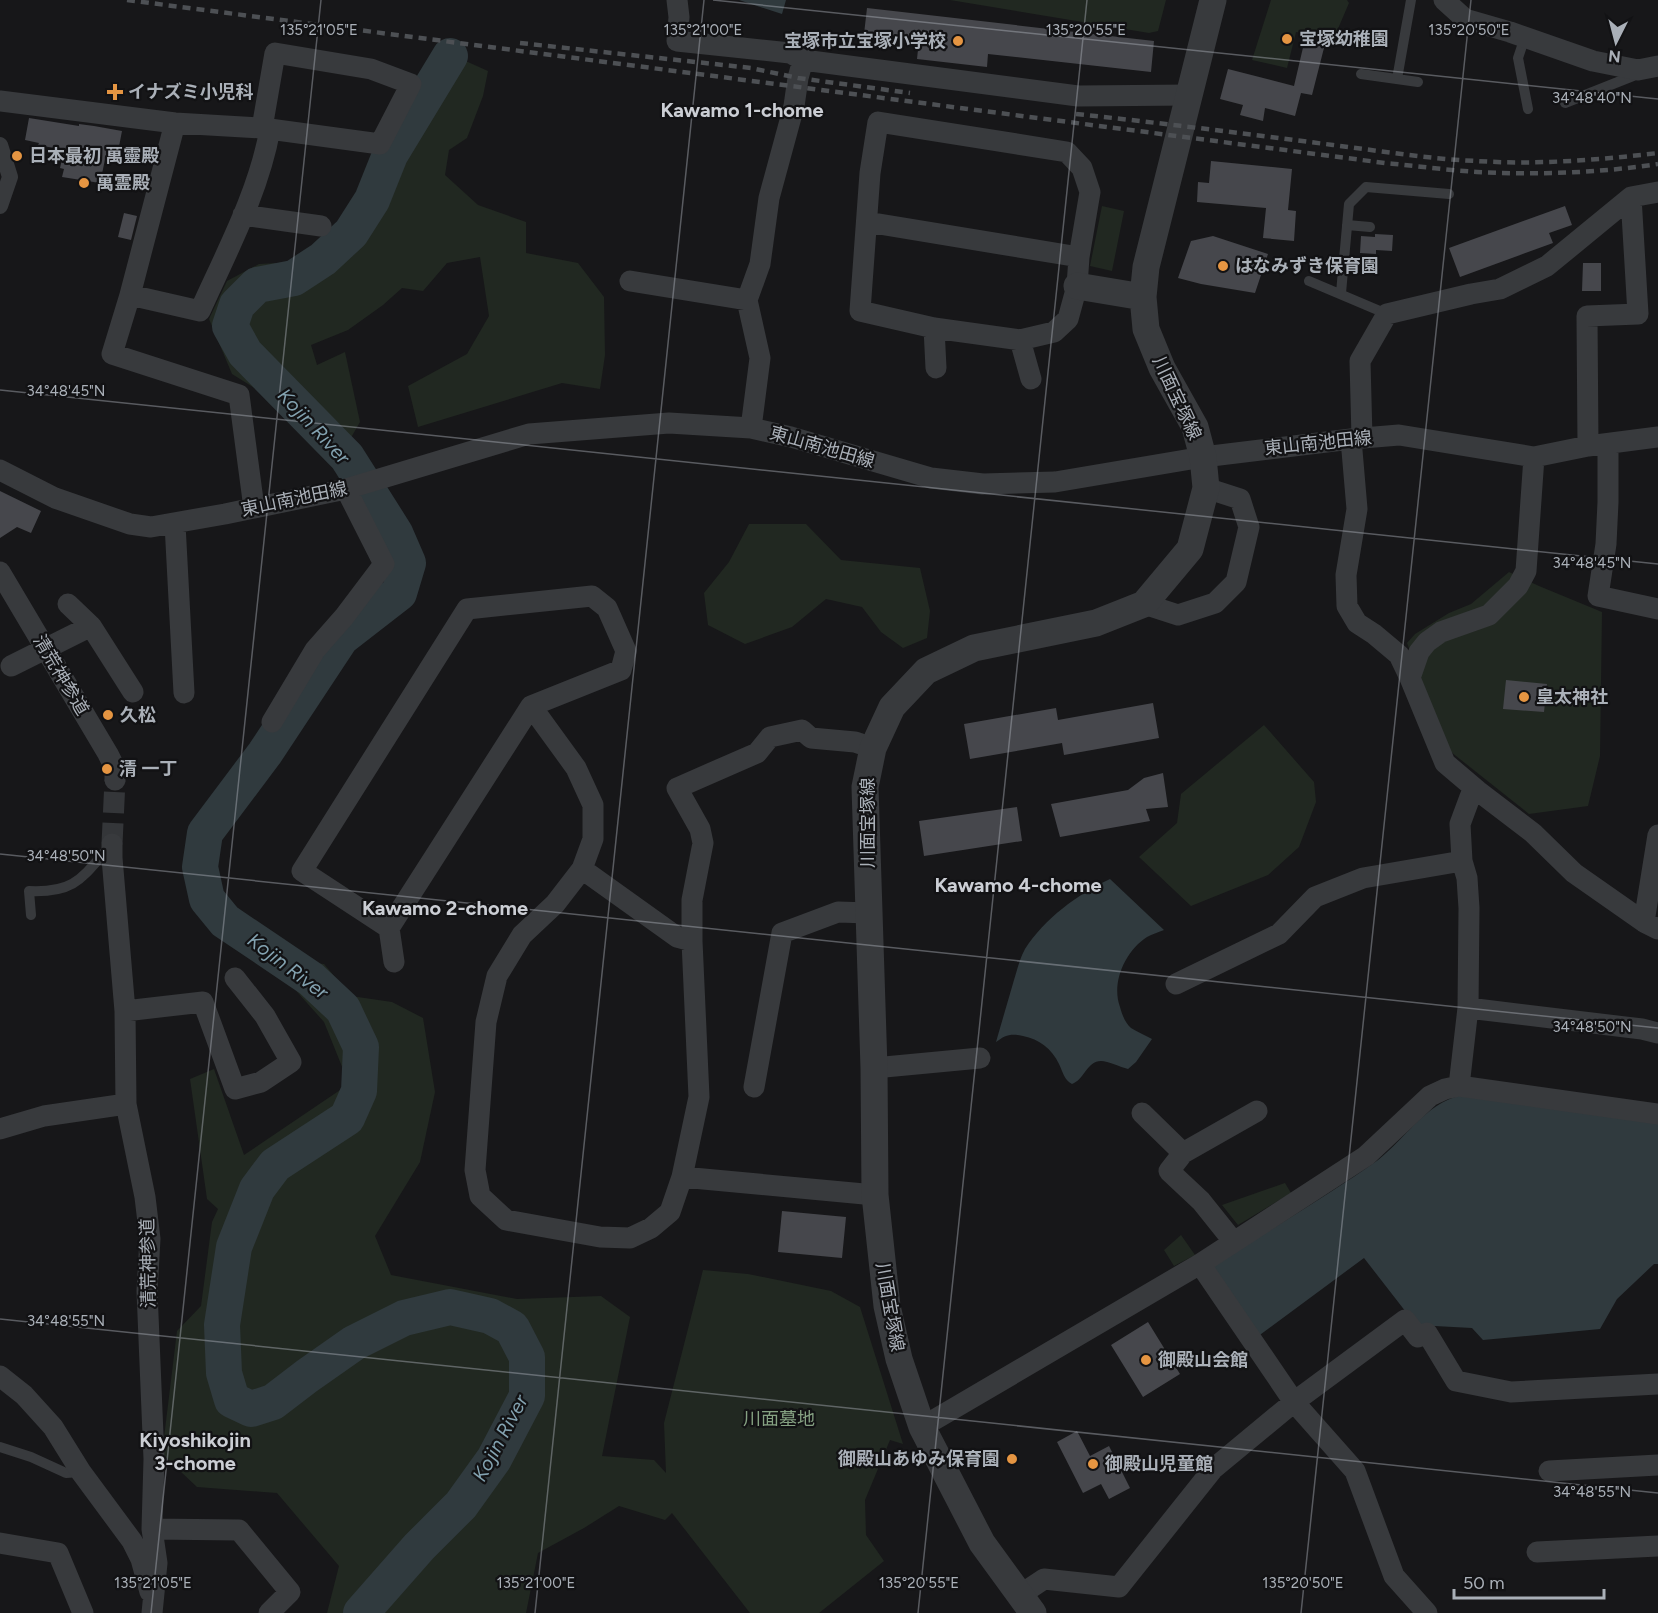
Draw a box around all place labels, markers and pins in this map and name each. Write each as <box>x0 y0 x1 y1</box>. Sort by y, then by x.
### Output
place label: 宝塚幼稚園 <box>1299 28 1389 50</box>
place label: 宝塚市立宝塚小学校 <box>784 30 946 52</box>
marker: 宝塚幼稚園 <box>1280 32 1294 46</box>
marker: 宝塚市立宝塚小学校 <box>951 34 965 48</box>
place label: イナズミ小児科 <box>128 81 254 103</box>
marker: イナズミ小児科 <box>106 83 124 101</box>
place label: 日本最初 萬靈殿 <box>29 145 159 167</box>
marker: 日本最初 萬靈殿 <box>10 149 24 163</box>
place label: 萬霊殿 <box>96 172 150 194</box>
marker: 萬霊殿 <box>77 176 91 190</box>
place label: はなみずき保育園 <box>1235 255 1379 277</box>
marker: はなみずき保育園 <box>1216 259 1230 273</box>
place label: 皇太神社 <box>1536 686 1608 708</box>
marker: 皇太神社 <box>1517 690 1531 704</box>
place label: 久松 <box>120 704 156 726</box>
marker: 久松 <box>101 708 115 722</box>
place label: 清 一丁 <box>119 758 177 780</box>
marker: 清 一丁 <box>100 762 114 776</box>
place label: 御殿山会館 <box>1157 1349 1248 1371</box>
marker: 御殿山会館 <box>1139 1353 1153 1367</box>
place label: 御殿山あゆみ保育園 <box>837 1448 1000 1470</box>
marker: 御殿山あゆみ保育園 <box>1005 1452 1019 1466</box>
place label: 御殿山児童館 <box>1104 1453 1213 1475</box>
marker: 御殿山児童館 <box>1086 1457 1100 1471</box>

